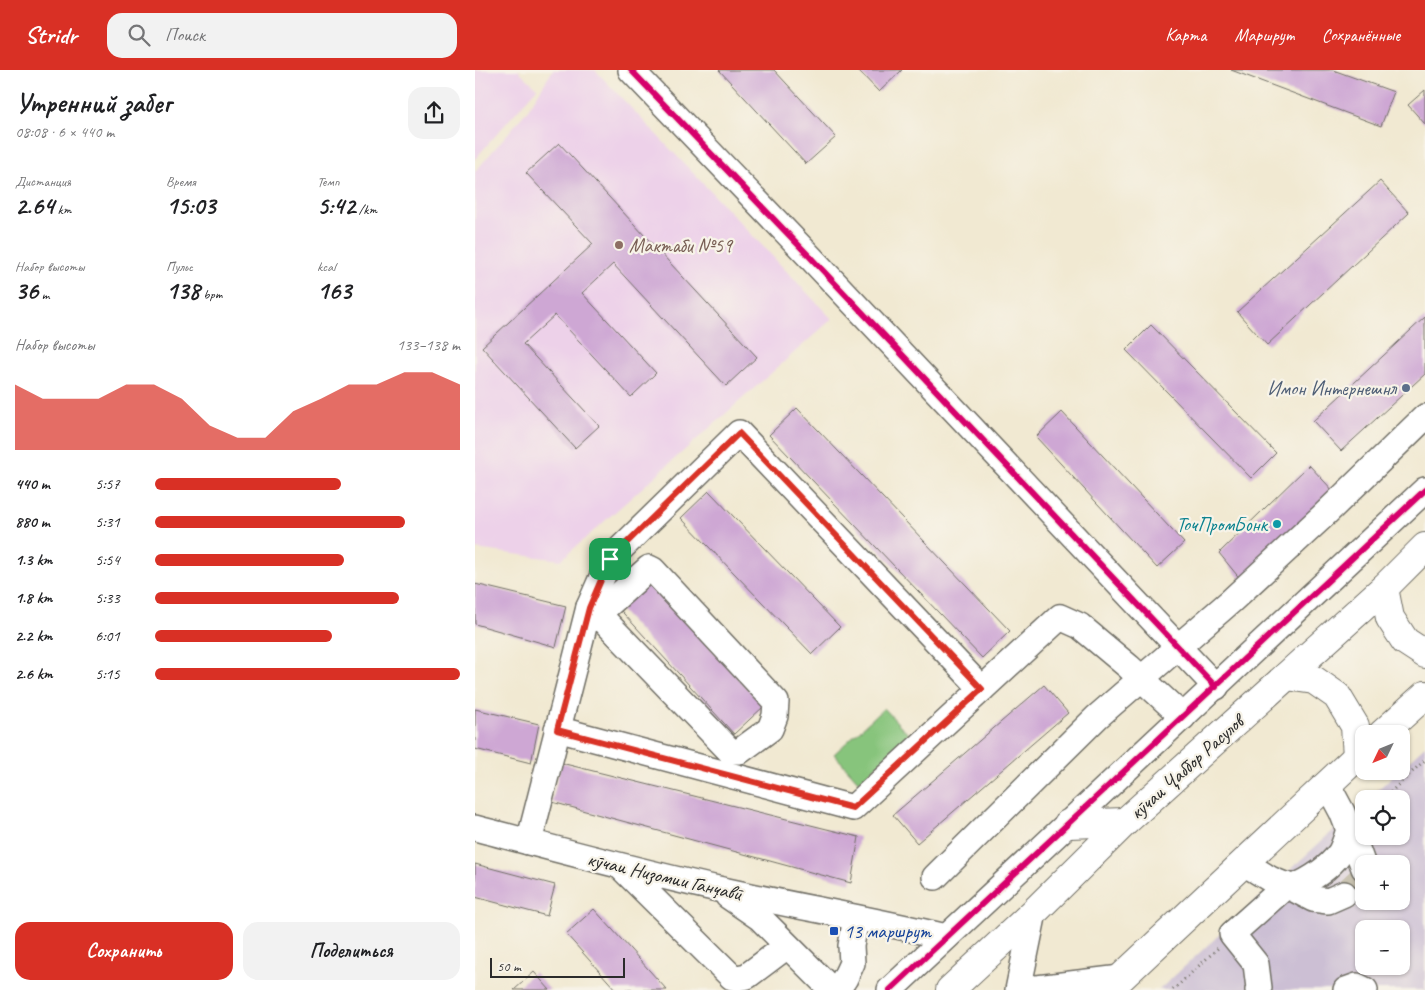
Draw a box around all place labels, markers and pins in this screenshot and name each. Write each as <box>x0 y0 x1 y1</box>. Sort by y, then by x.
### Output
place label: Мактаби №59 <box>629 233 734 258</box>
marker: Мактаби №59 <box>613 239 625 251</box>
place label: Имон Интернешнл <box>1267 376 1398 401</box>
marker: Имон Интернешнл <box>1400 382 1412 394</box>
place label: ТочПромБонк <box>1176 512 1269 537</box>
marker: ТочПромБонк <box>1271 518 1283 530</box>
pin <box>589 538 631 580</box>
place label: 13 маршрут <box>844 919 933 944</box>
marker: 13 маршрут <box>828 925 840 937</box>

